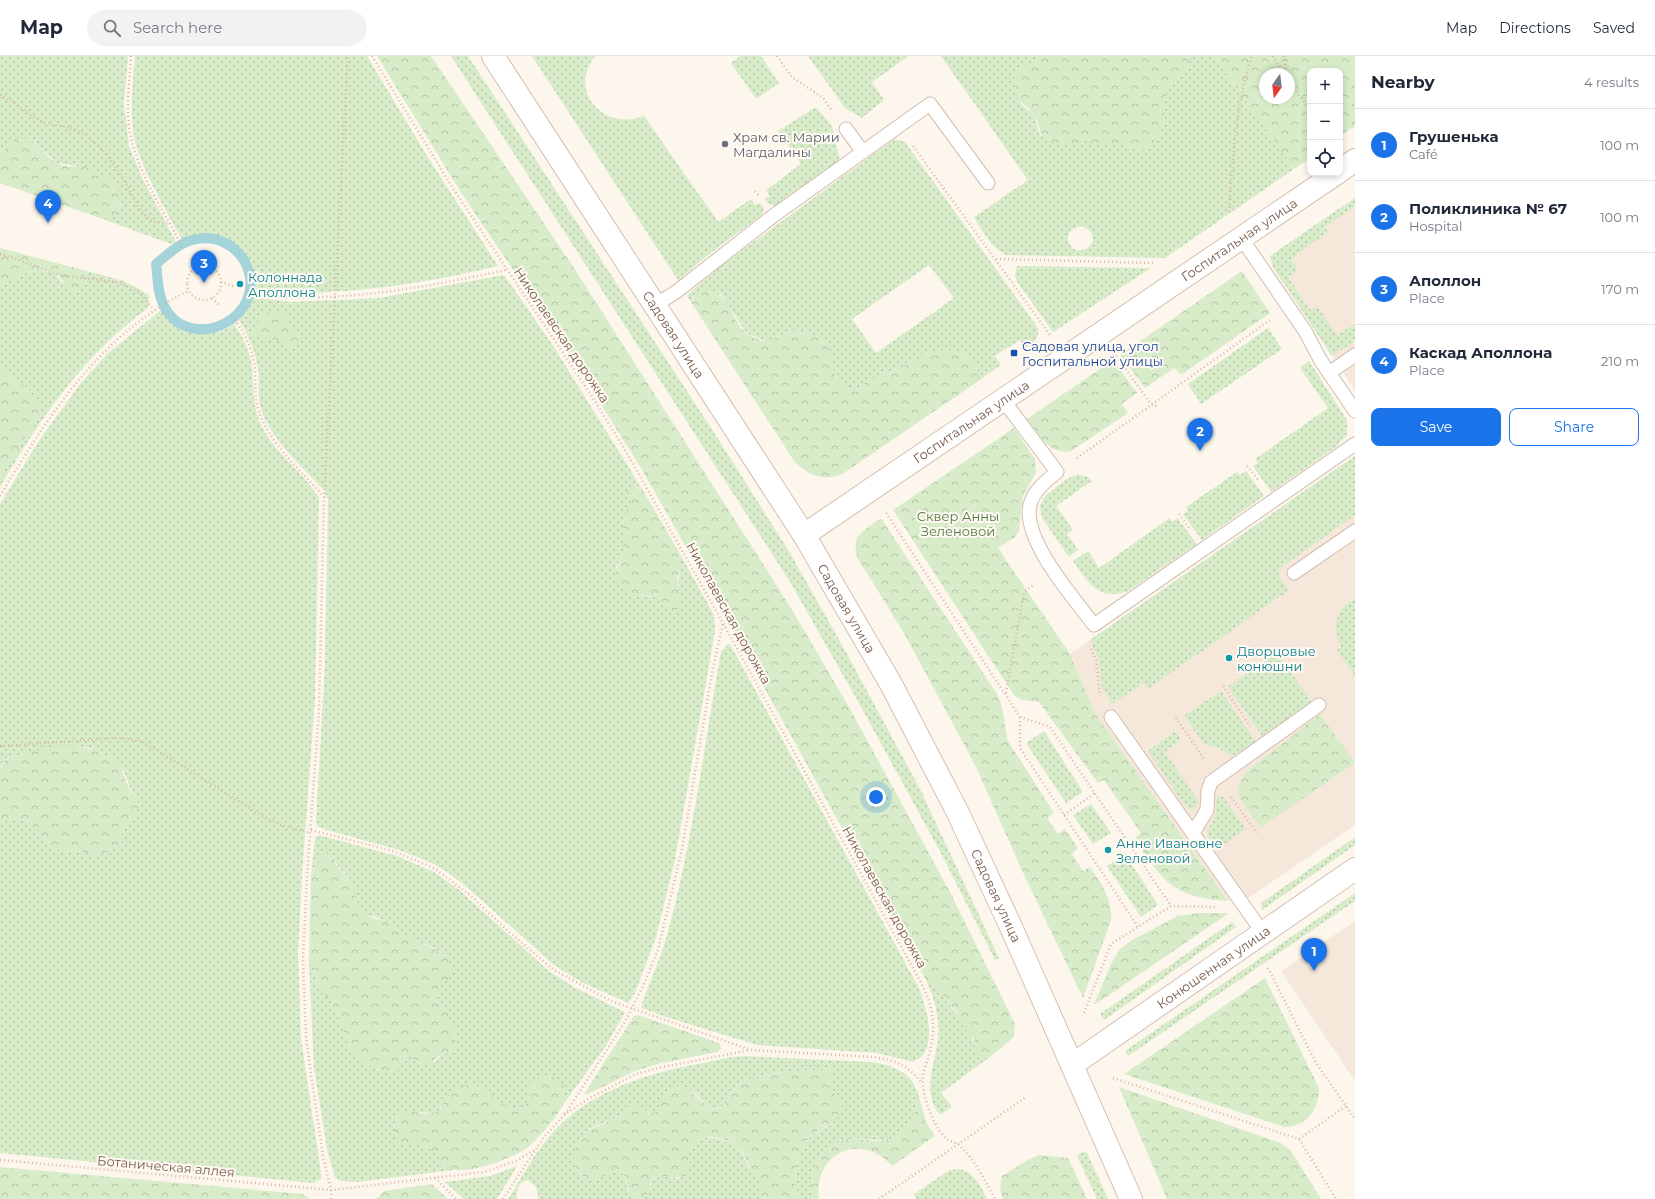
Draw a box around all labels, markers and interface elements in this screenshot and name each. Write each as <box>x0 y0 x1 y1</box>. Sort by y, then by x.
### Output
search box <box>87 10 367 46</box>
text: Map <box>20 16 63 39</box>
icon: search <box>101 17 123 39</box>
text: Search here <box>133 18 222 37</box>
text: Map <box>1446 19 1477 37</box>
text: Directions <box>1499 19 1571 37</box>
text: Saved <box>1593 19 1635 37</box>
north arrow <box>1259 68 1295 104</box>
map controls <box>1307 68 1343 176</box>
button: + <box>1307 68 1343 104</box>
text: Nearby <box>1371 72 1435 92</box>
text: 4 results <box>1584 74 1639 90</box>
button: − <box>1307 104 1343 140</box>
text: Грушенька <box>1409 127 1499 146</box>
place label: Храм св. Марии Магдалины <box>733 129 840 160</box>
text: 1 <box>1381 137 1387 153</box>
text: 100 m <box>1600 137 1639 153</box>
marker: Храм св. Марии Магдалины <box>720 139 730 149</box>
button: locate <box>1307 140 1343 176</box>
text: Café <box>1409 146 1438 162</box>
pin: 4 <box>35 190 61 223</box>
street label: Госпитальная улица <box>1178 194 1300 285</box>
text: Поликлиника № 67 <box>1409 199 1567 218</box>
text: 2 <box>1380 209 1388 225</box>
text: 100 m <box>1600 209 1639 225</box>
text: Hospital <box>1409 218 1462 234</box>
pin: 3 <box>191 250 217 283</box>
street label: Николаевская дорожка <box>511 264 613 406</box>
place label: Колоннада Аполлона <box>248 269 323 300</box>
text: Аполлон <box>1409 271 1481 290</box>
marker: Колоннада Аполлона <box>235 279 245 289</box>
text: 3 <box>1380 281 1388 297</box>
text: 170 m <box>1601 281 1639 297</box>
street label: Садовая улица <box>640 288 708 381</box>
text: Place <box>1409 290 1445 306</box>
place label: Садовая улица, угол Госпитальной улицы <box>1022 338 1163 369</box>
text: Каскад Аполлона <box>1409 343 1552 362</box>
marker: Садовая улица, угол Госпитальной улицы <box>1009 348 1019 358</box>
text: 4 <box>1380 353 1388 369</box>
text: 210 m <box>1601 353 1639 369</box>
text: Place <box>1409 362 1445 378</box>
street label: Госпитальная улица <box>910 376 1032 467</box>
button: Save <box>1371 408 1501 446</box>
button: Share <box>1509 408 1639 446</box>
pin: 2 <box>1187 418 1213 451</box>
park label: Сквер Анны Зеленовой <box>917 508 999 539</box>
street label: Николаевская дорожка <box>683 539 775 687</box>
street label: Садовая улица <box>814 561 879 656</box>
place label: Дворцовые конюшни <box>1237 643 1316 674</box>
marker: Дворцовые конюшни <box>1224 653 1234 663</box>
your location <box>866 787 886 807</box>
street label: Николаевская дорожка <box>839 823 931 971</box>
place label: Анне Ивановне Зеленовой <box>1116 835 1223 866</box>
marker: Анне Ивановне Зеленовой <box>1103 845 1113 855</box>
street label: Садовая улица <box>968 846 1025 945</box>
street label: Конюшенная улица <box>1154 922 1273 1012</box>
pin: 1 <box>1301 938 1327 971</box>
street label: Ботаническая аллея <box>97 1152 235 1180</box>

